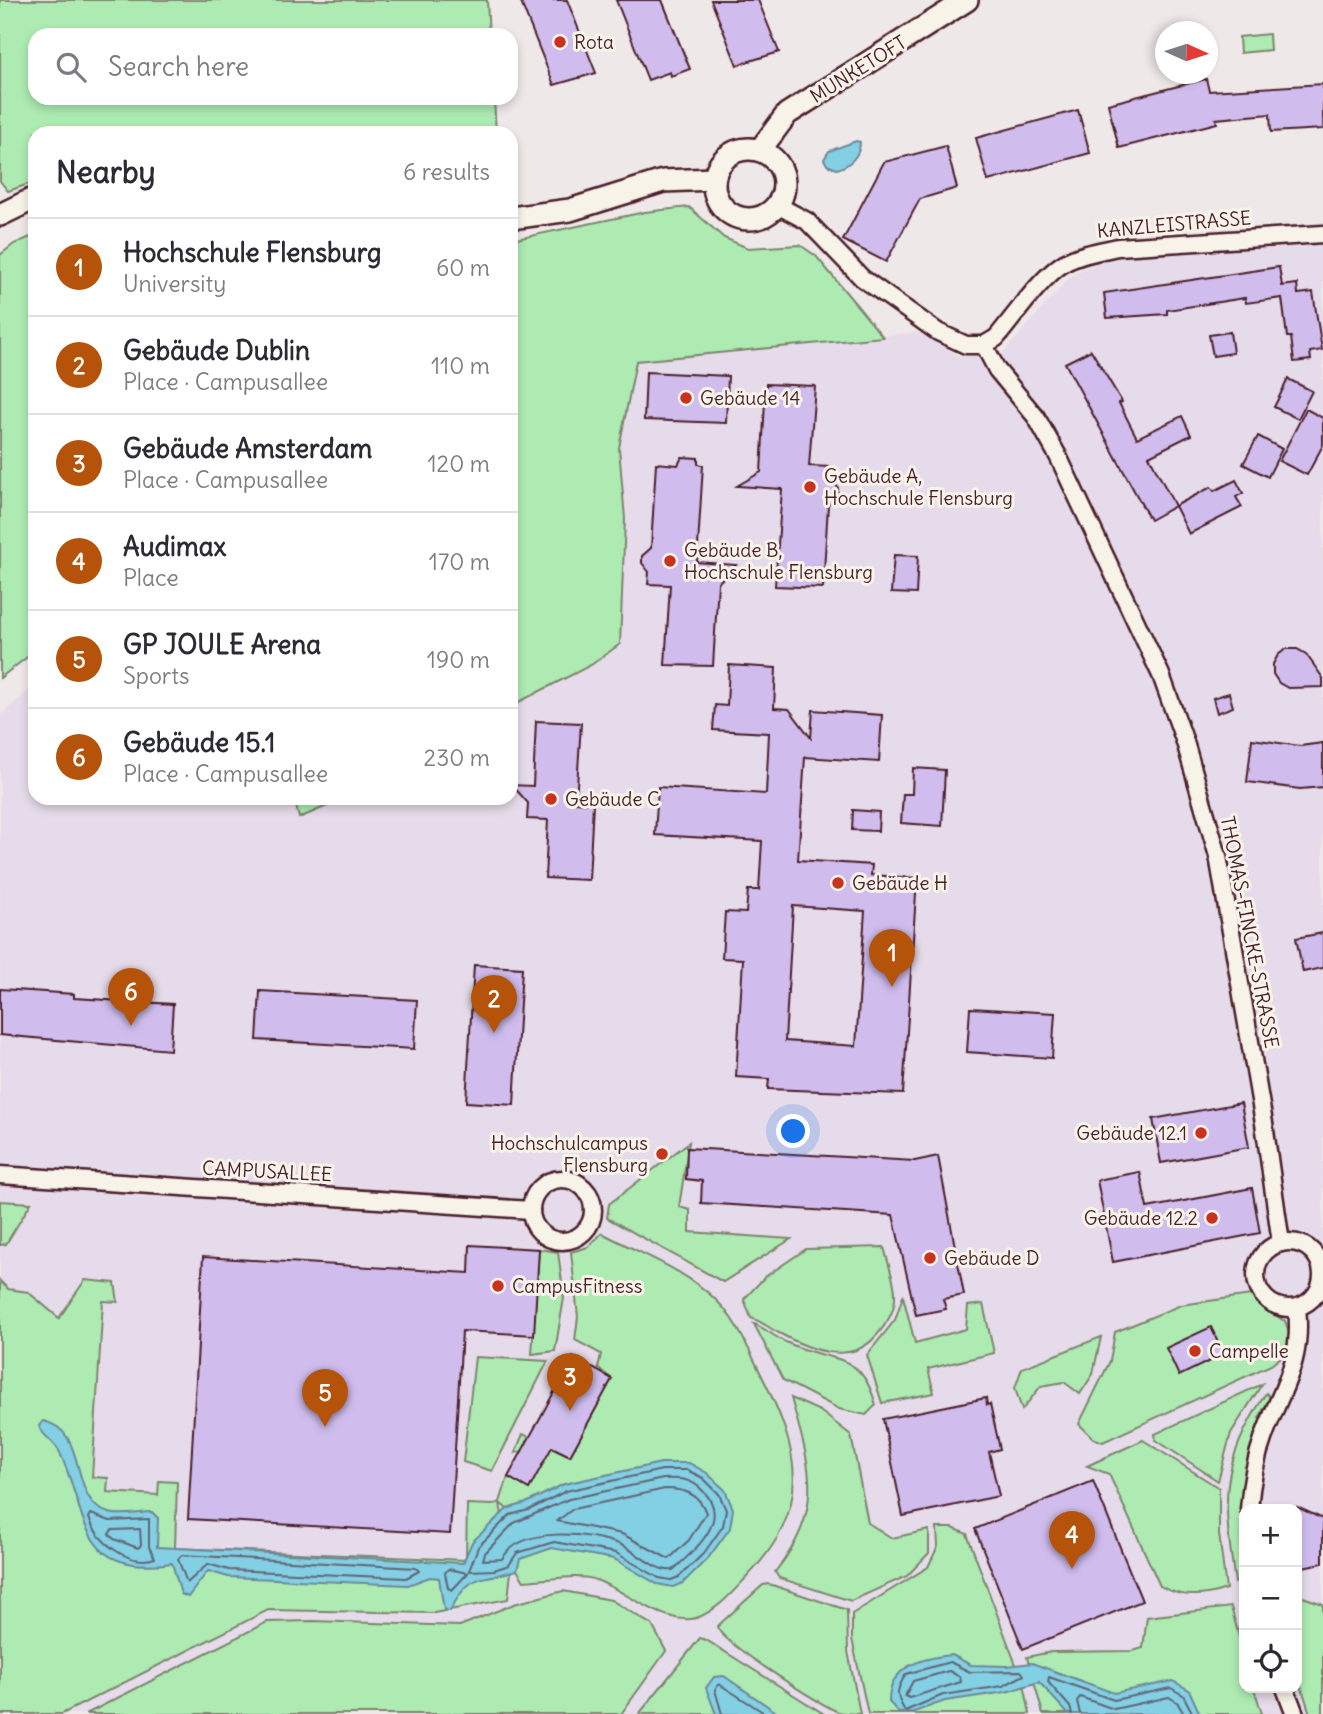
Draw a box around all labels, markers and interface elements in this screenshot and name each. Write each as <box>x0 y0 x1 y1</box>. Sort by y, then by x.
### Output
north arrow <box>1155 21 1218 84</box>
search box <box>28 28 518 105</box>
place label: Rota <box>574 30 614 54</box>
street label: MUNKETOFT <box>805 30 911 108</box>
marker: Rota <box>552 34 568 50</box>
icon: search <box>52 48 90 86</box>
text: Search here <box>108 50 249 83</box>
text: Nearby <box>56 153 156 191</box>
text: 6 results <box>403 157 490 186</box>
street label: KANZLEISTRASSE <box>1096 205 1252 243</box>
text: Hochschule Flensburg <box>123 236 381 269</box>
text: 1 <box>74 253 84 282</box>
text: 60 m <box>436 253 490 282</box>
text: University <box>123 269 226 298</box>
text: Gebäude Dublin <box>123 334 310 367</box>
text: 2 <box>73 351 85 380</box>
text: 110 m <box>431 351 490 380</box>
text: Place · Campusallee <box>123 367 328 396</box>
place label: Gebäude 14 <box>700 386 801 410</box>
marker: Gebäude 14 <box>678 390 694 406</box>
text: Gebäude Amsterdam <box>123 432 372 465</box>
text: 3 <box>72 449 86 478</box>
text: 120 m <box>427 449 490 478</box>
place label: Gebäude A, Hochschule Flensburg <box>824 464 1013 510</box>
text: Place · Campusallee <box>123 465 328 494</box>
marker: Gebäude A, Hochschule Flensburg <box>802 479 818 495</box>
text: Audimax <box>123 530 226 563</box>
place label: Gebäude B, Hochschule Flensburg <box>684 538 873 584</box>
text: 4 <box>72 547 86 576</box>
text: 170 m <box>429 547 490 576</box>
marker: Gebäude B, Hochschule Flensburg <box>662 553 678 569</box>
text: Place <box>123 563 179 592</box>
text: GP JOULE Arena <box>123 628 321 661</box>
text: 5 <box>72 645 86 674</box>
text: 190 m <box>427 645 490 674</box>
text: Sports <box>123 661 189 690</box>
text: Gebäude 15.1 <box>123 726 275 759</box>
text: 6 <box>72 743 86 772</box>
text: 230 m <box>424 743 490 772</box>
text: Place · Campusallee <box>123 759 328 788</box>
place label: Gebäude C <box>565 787 660 811</box>
marker: Gebäude C <box>543 791 559 807</box>
street label: THOMAS-FINCKE-STRASSE <box>1216 814 1284 1050</box>
place label: Gebäude H <box>852 871 948 895</box>
marker: Gebäude H <box>830 875 846 891</box>
pin: 1 <box>869 929 915 987</box>
pin: 6 <box>108 968 154 1026</box>
pin: 2 <box>471 975 517 1033</box>
your location <box>776 1114 810 1148</box>
place label: Gebäude 12.1 <box>1076 1121 1187 1145</box>
marker: Gebäude 12.1 <box>1193 1125 1209 1141</box>
place label: Hochschulcampus Flensburg <box>491 1131 648 1177</box>
marker: Hochschulcampus Flensburg <box>654 1146 670 1162</box>
street label: CAMPUSALLEE <box>201 1156 333 1186</box>
place label: Gebäude 12.2 <box>1084 1206 1198 1230</box>
marker: Gebäude 12.2 <box>1204 1210 1220 1226</box>
place label: Gebäude D <box>944 1246 1040 1270</box>
marker: Gebäude D <box>922 1250 938 1266</box>
place label: CampusFitness <box>512 1274 642 1298</box>
marker: CampusFitness <box>490 1278 506 1294</box>
place label: Campelle <box>1209 1339 1289 1363</box>
marker: Campelle <box>1187 1343 1203 1359</box>
pin: 3 <box>547 1353 593 1411</box>
pin: 5 <box>302 1369 348 1427</box>
map controls <box>1239 1504 1302 1693</box>
button: + <box>1239 1504 1302 1567</box>
pin: 4 <box>1049 1511 1095 1569</box>
button: − <box>1239 1567 1302 1630</box>
button: locate <box>1239 1630 1302 1693</box>

